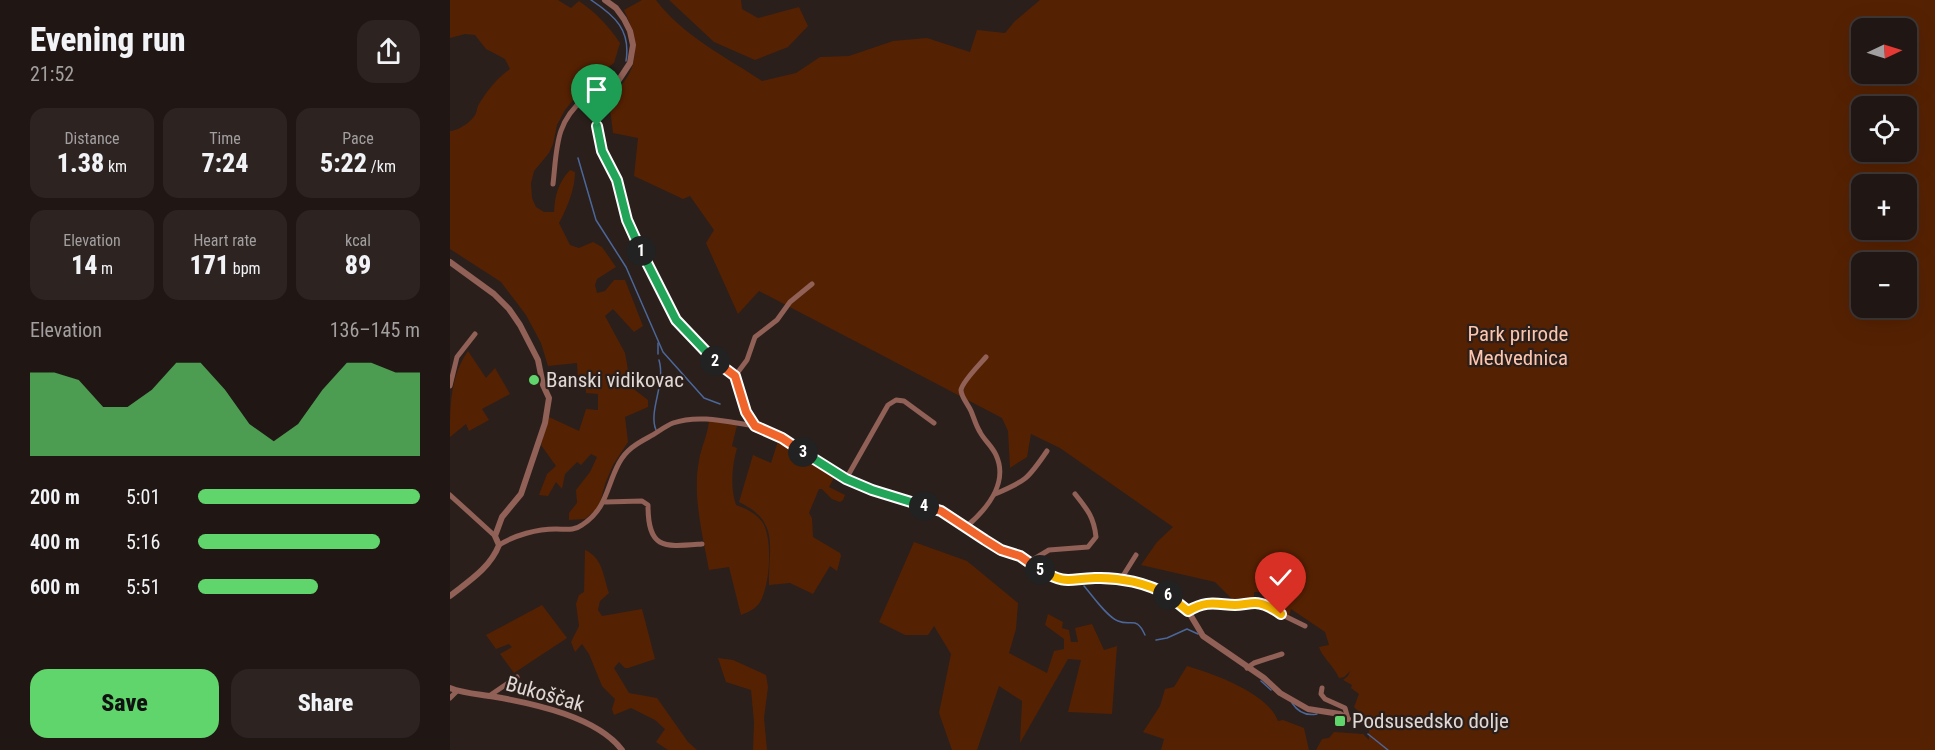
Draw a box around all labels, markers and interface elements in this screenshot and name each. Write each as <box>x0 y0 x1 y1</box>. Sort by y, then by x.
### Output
north arrow <box>1851 18 1917 84</box>
map controls <box>1851 18 1917 318</box>
text: Evening run <box>30 20 186 59</box>
button: share <box>357 20 420 83</box>
text: 21:52 <box>30 62 74 86</box>
pin <box>571 64 622 126</box>
icon: arrive <box>580 73 613 106</box>
button: locate <box>1851 96 1917 162</box>
text: Distance <box>64 129 120 148</box>
text: Time <box>209 129 241 148</box>
text: Pace <box>342 129 374 148</box>
text: 1.38 <box>57 148 104 178</box>
text: 7:24 <box>202 148 249 178</box>
text: 5:22 <box>320 148 367 178</box>
text: km <box>104 157 127 176</box>
text: /km <box>367 157 396 176</box>
button: + <box>1851 174 1917 240</box>
text: Elevation <box>63 231 121 250</box>
text: Heart rate <box>193 231 257 250</box>
text: kcal <box>345 231 371 250</box>
pin: 1 <box>626 236 656 266</box>
text: 1 <box>637 241 645 260</box>
text: 14 <box>71 250 97 280</box>
text: 171 <box>189 250 229 280</box>
text: 89 <box>345 250 371 280</box>
button: − <box>1851 252 1917 318</box>
text: m <box>97 259 113 278</box>
text: bpm <box>229 259 261 278</box>
text: Elevation <box>30 318 102 342</box>
text: 136–145 m <box>330 318 420 342</box>
park label: Park prirode Medvednica <box>1468 322 1569 370</box>
pin: 2 <box>700 346 730 376</box>
text: 2 <box>711 351 719 370</box>
place label: Banski vidikovac <box>546 368 684 392</box>
marker: Banski vidikovac <box>527 373 541 387</box>
pin: 3 <box>788 437 818 467</box>
text: 3 <box>799 442 807 461</box>
text: 200 m <box>30 485 80 509</box>
text: 5:01 <box>126 485 160 509</box>
pin: 4 <box>909 491 939 521</box>
text: 4 <box>920 496 928 515</box>
text: 400 m <box>30 530 80 554</box>
text: 5:16 <box>126 530 160 554</box>
pin <box>1255 552 1306 614</box>
pin: 5 <box>1025 555 1055 585</box>
text: 5 <box>1036 560 1044 579</box>
icon: check <box>1264 561 1297 594</box>
text: 600 m <box>30 575 80 599</box>
text: 5:51 <box>126 575 160 599</box>
pin: 6 <box>1153 580 1183 610</box>
text: 6 <box>1164 585 1172 604</box>
button: Save <box>30 669 219 738</box>
button: Share <box>231 669 420 738</box>
street label: Bukoščak <box>503 671 587 717</box>
place label: Podsusedsko dolje <box>1352 709 1509 733</box>
marker: Podsusedsko dolje <box>1333 714 1347 728</box>

